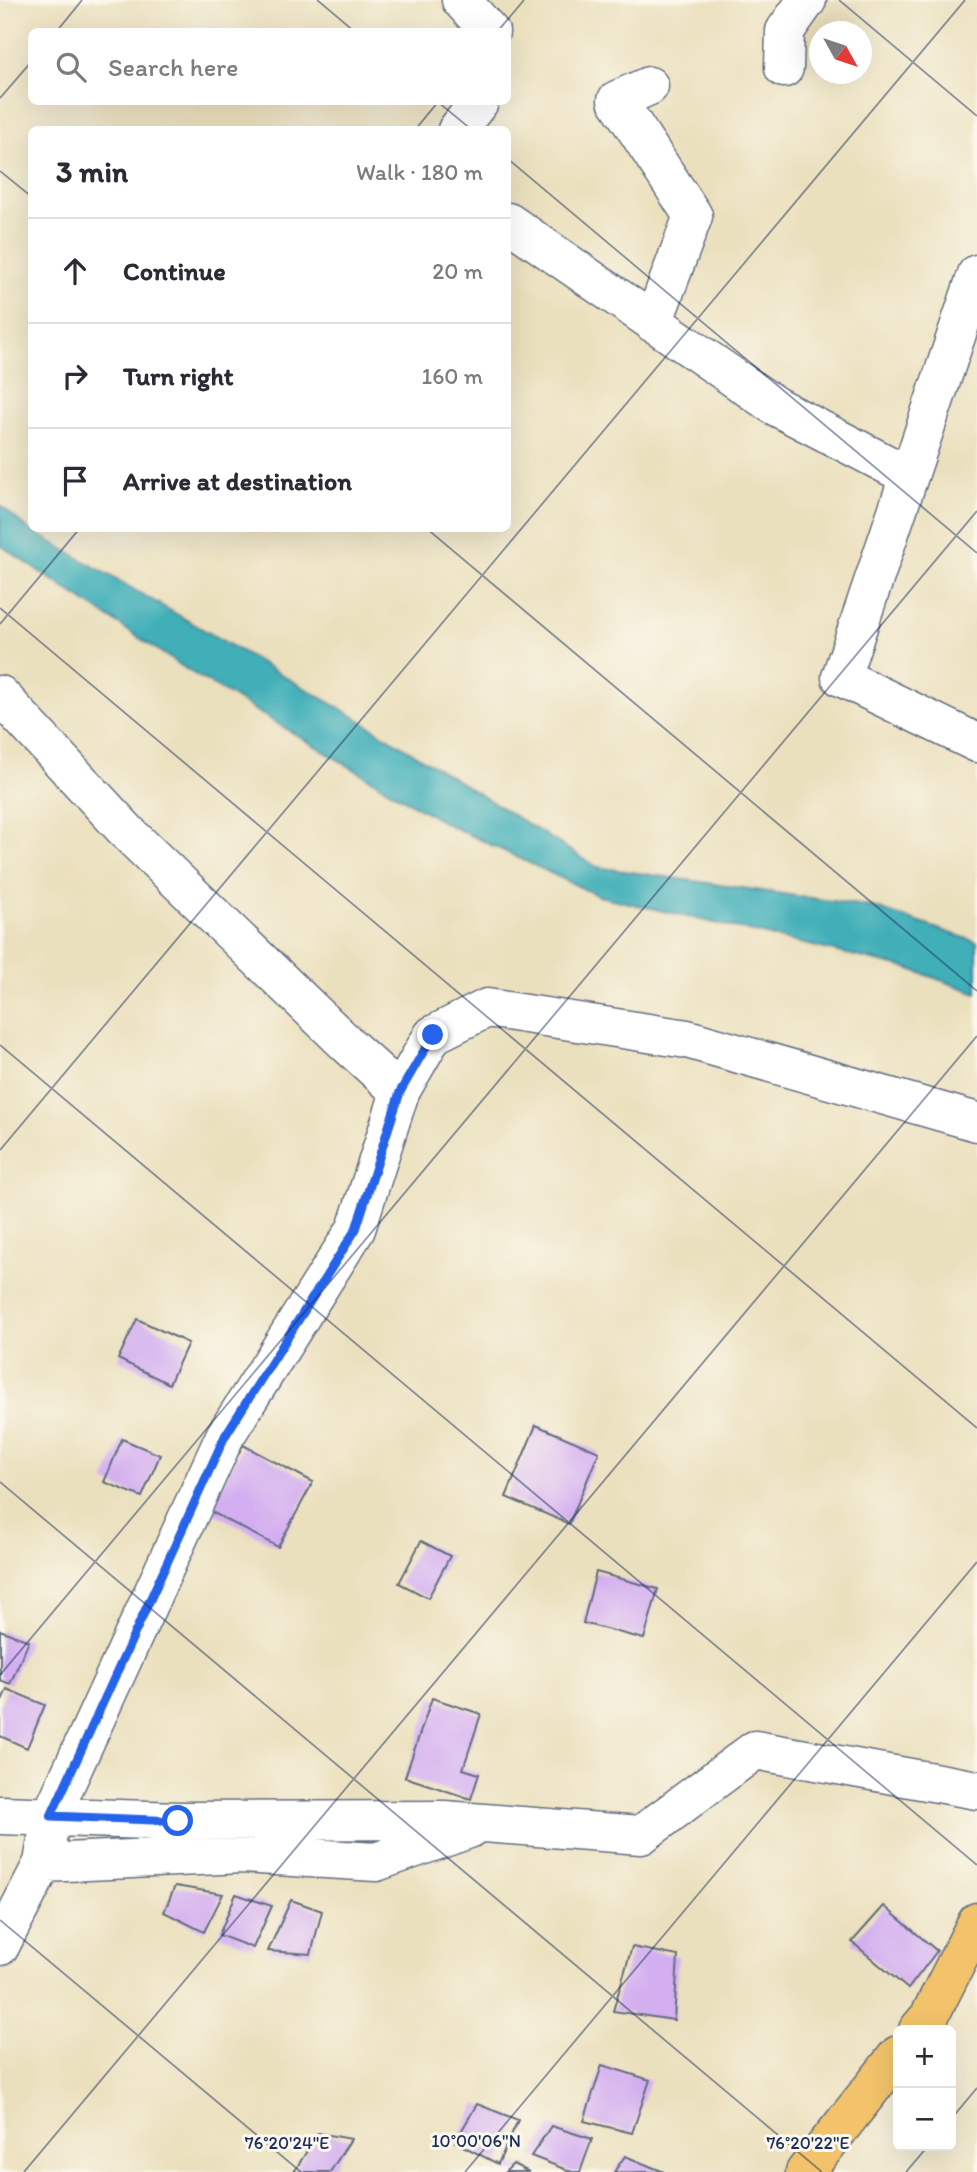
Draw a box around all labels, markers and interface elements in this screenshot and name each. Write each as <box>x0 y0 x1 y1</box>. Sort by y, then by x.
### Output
north arrow <box>809 21 872 84</box>
search box <box>28 28 511 105</box>
icon: search <box>52 48 90 86</box>
text: Search here <box>108 51 238 83</box>
text: 3 min <box>56 153 128 190</box>
text: Walk · 180 m <box>356 158 483 186</box>
icon: ahead <box>56 252 94 290</box>
text: Continue <box>123 255 226 287</box>
text: 20 m <box>432 257 483 285</box>
icon: right <box>56 357 94 395</box>
text: Turn right <box>123 360 234 392</box>
text: 160 m <box>421 362 483 390</box>
icon: arrive <box>56 462 94 500</box>
text: Arrive at destination <box>123 465 352 497</box>
route end <box>417 1019 448 1050</box>
route start <box>162 1805 193 1836</box>
map controls <box>893 2025 956 2151</box>
button: + <box>893 2025 956 2088</box>
button: − <box>893 2088 956 2151</box>
text: 10°00'06"N <box>431 2130 521 2152</box>
text: 76°20'24"E <box>245 2132 329 2154</box>
text: 76°20'22"E <box>766 2132 850 2154</box>

